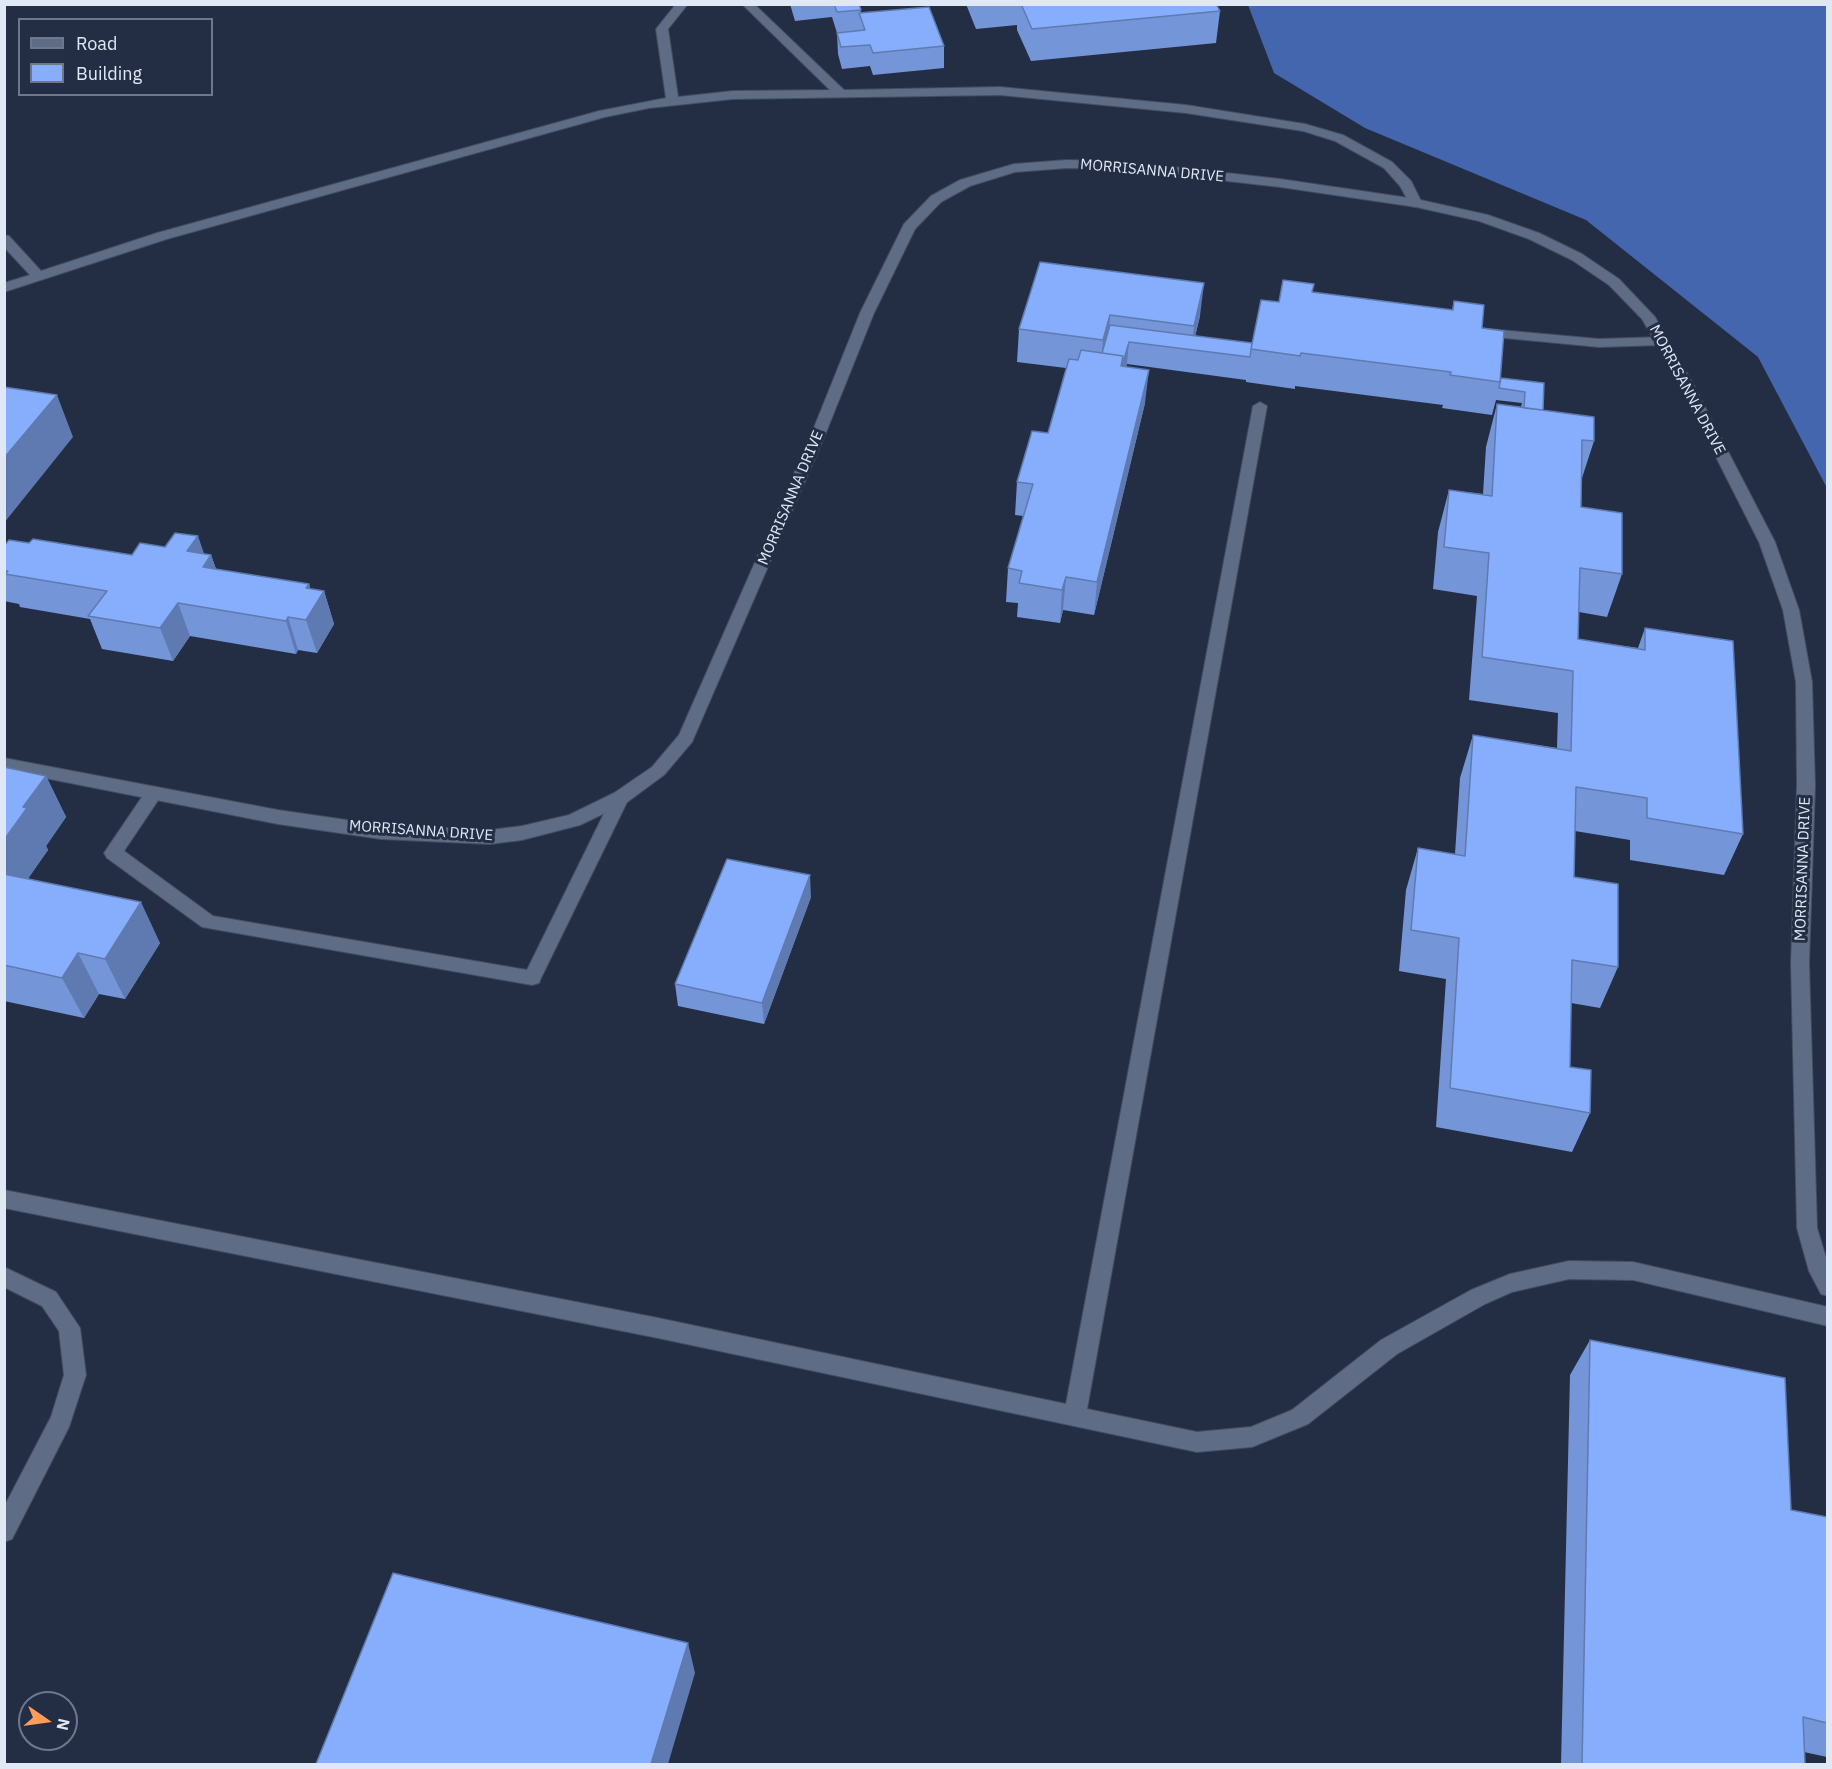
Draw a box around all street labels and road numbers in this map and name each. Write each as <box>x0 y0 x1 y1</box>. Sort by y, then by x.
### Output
street label: MORRISANNA DRIVE <box>1079 156 1225 186</box>
street label: MORRISANNA DRIVE <box>1645 322 1729 458</box>
street label: MORRISANNA DRIVE <box>755 428 827 568</box>
street label: MORRISANNA DRIVE <box>1791 797 1815 941</box>
street label: MORRISANNA DRIVE <box>348 817 494 845</box>

